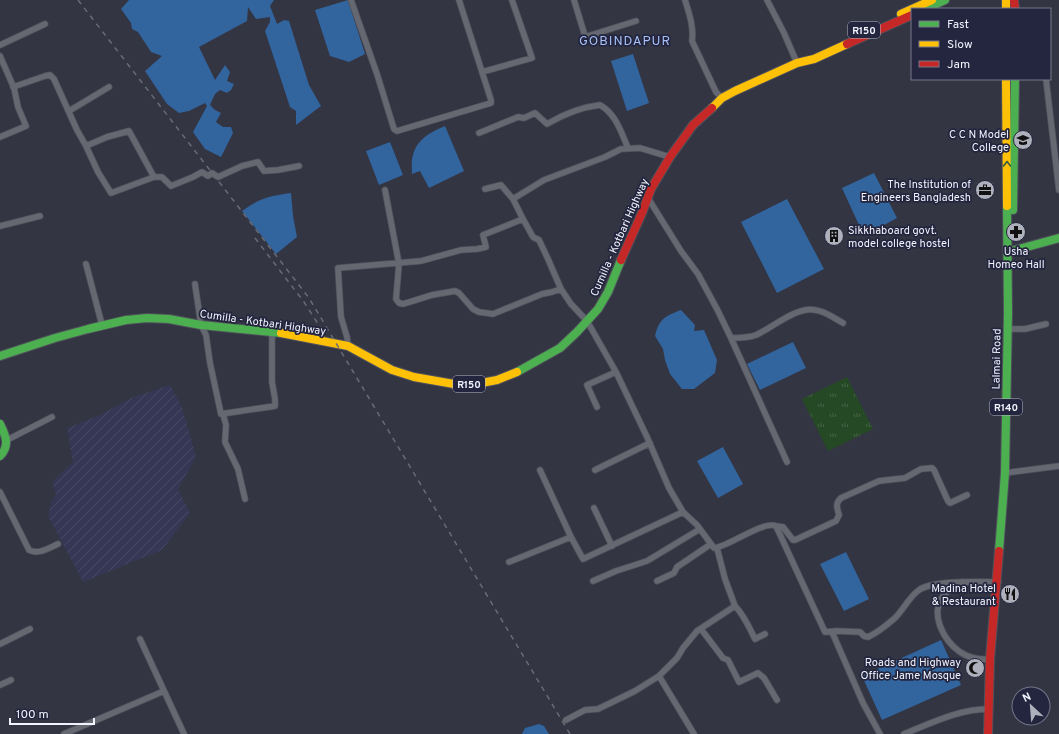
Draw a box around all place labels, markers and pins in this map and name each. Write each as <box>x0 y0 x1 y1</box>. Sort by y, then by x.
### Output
place label: C C N Model College <box>949 128 1009 155</box>
school or university icon: C C N Model College <box>1012 129 1034 151</box>
place label: The Institution of Engineers Bangladesh <box>861 178 971 205</box>
office icon: The Institution of Engineers Bangladesh <box>974 179 996 201</box>
pharmacy icon: Usha Homeo Hall <box>1005 221 1027 243</box>
place label: Sikkhaboard govt. model college hostel <box>848 224 950 251</box>
building icon: Sikkhaboard govt. model college hostel <box>823 225 845 247</box>
place label: Usha Homeo Hall <box>987 245 1045 272</box>
place label: Madina Hotel & Restaurant <box>931 582 996 609</box>
restaurant icon: Madina Hotel & Restaurant <box>999 583 1021 605</box>
place label: Roads and Highway Office Jame Mosque <box>861 656 961 683</box>
mosque icon: Roads and Highway Office Jame Mosque <box>964 657 986 679</box>

